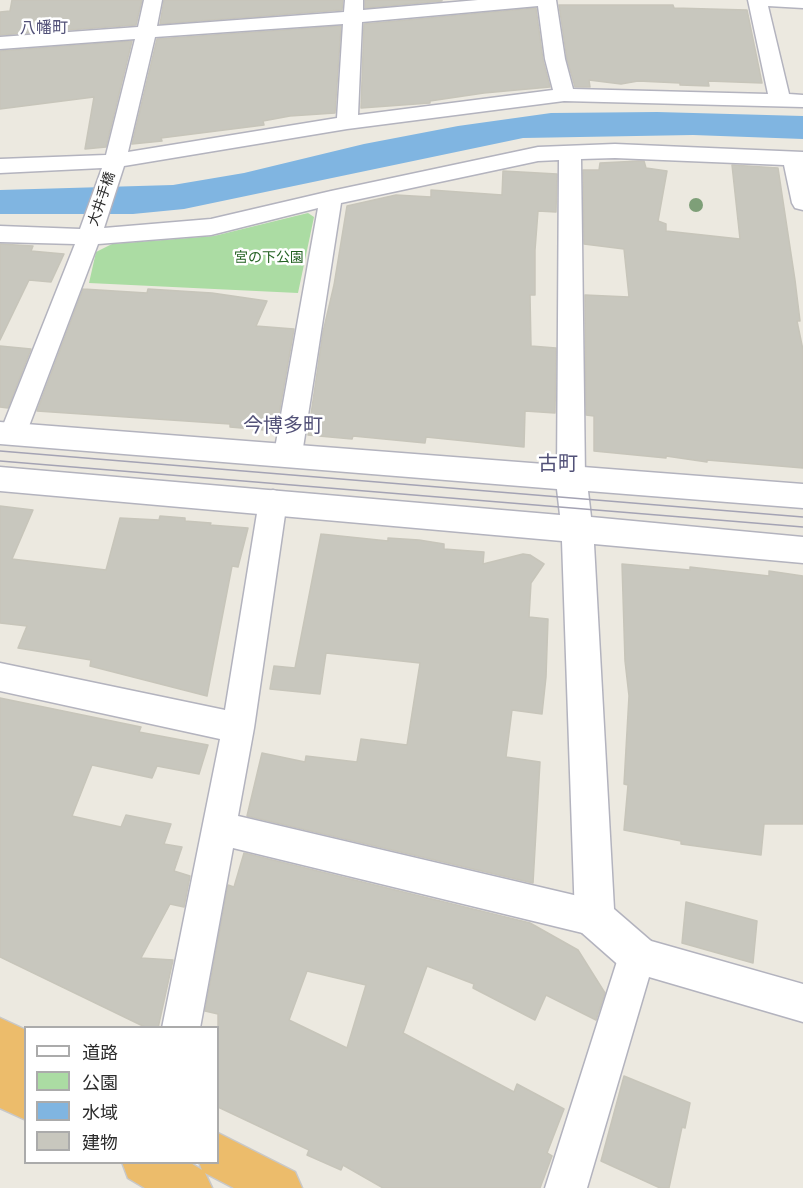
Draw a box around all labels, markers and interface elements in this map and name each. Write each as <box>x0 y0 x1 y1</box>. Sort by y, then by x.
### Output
district label: 八幡町 <box>20 18 68 38</box>
street label: 大井手橋 <box>85 170 119 228</box>
park label: 宮の下公園 <box>234 250 304 266</box>
district label: 今博多町 <box>243 414 323 438</box>
district label: 古町 <box>538 452 578 476</box>
legend <box>24 1026 219 1164</box>
text: 道路 <box>82 1041 118 1064</box>
text: 公園 <box>82 1071 118 1094</box>
text: 水域 <box>82 1101 118 1124</box>
text: 建物 <box>82 1131 118 1154</box>

